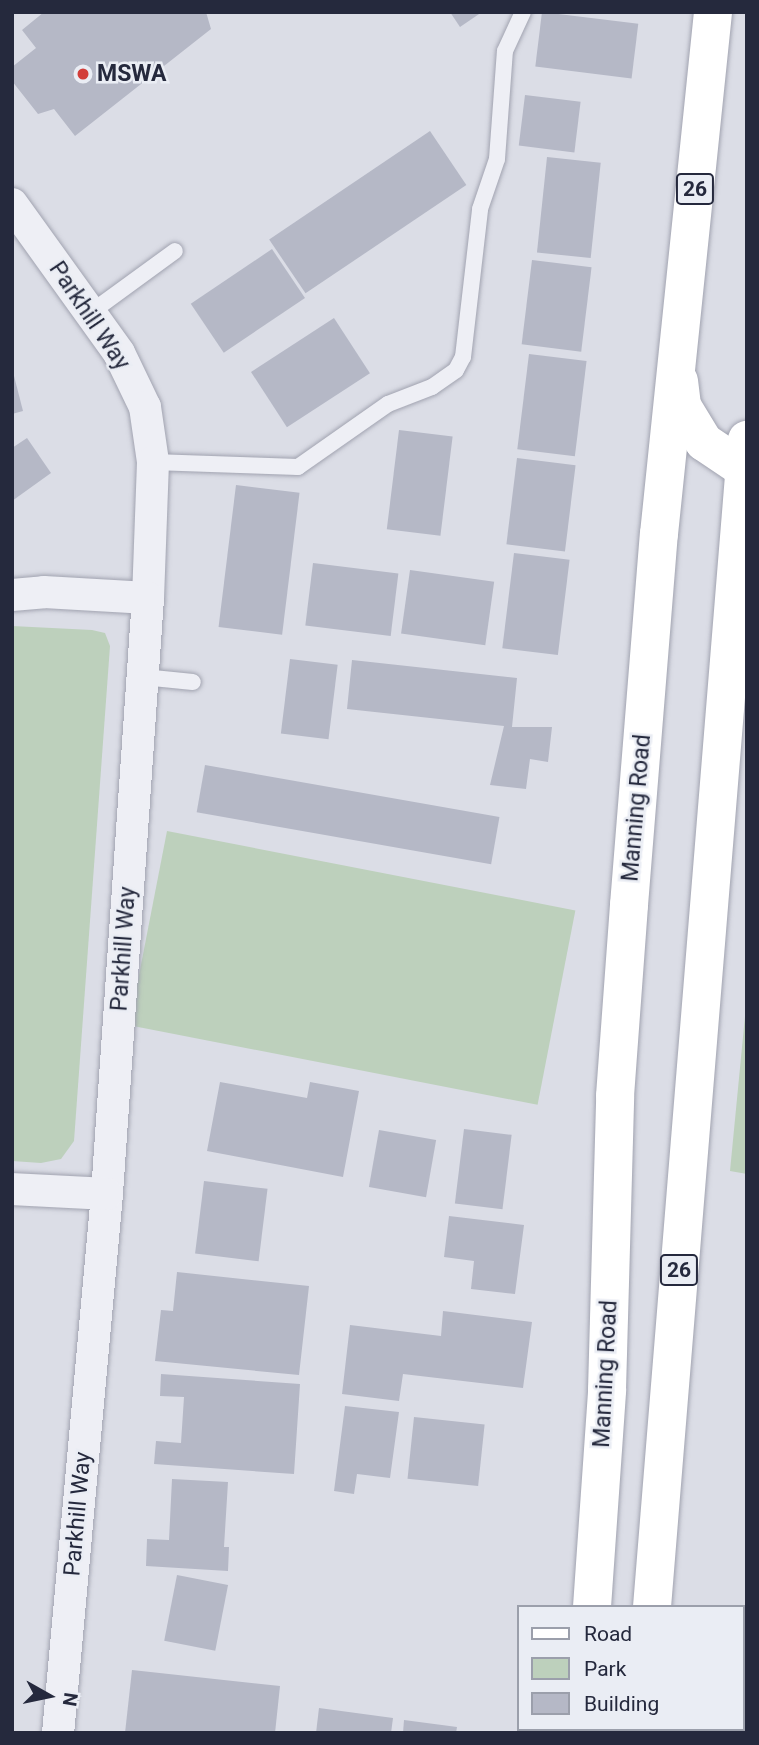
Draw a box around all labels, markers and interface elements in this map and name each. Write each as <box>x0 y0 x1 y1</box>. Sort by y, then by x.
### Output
place label: MSWA <box>97 60 166 88</box>
marker: MSWA <box>75 66 91 82</box>
road number: 26 <box>676 172 714 206</box>
street label: Parkhill Way <box>43 257 135 375</box>
street label: Manning Road <box>617 733 657 883</box>
street label: Parkhill Way <box>106 886 142 1012</box>
road number: 26 <box>660 1252 698 1288</box>
street label: Manning Road <box>588 1300 624 1448</box>
street label: Parkhill Way <box>59 1451 97 1577</box>
legend <box>518 1605 745 1731</box>
text: Road <box>584 1622 632 1646</box>
text: Park <box>584 1657 626 1681</box>
north arrow <box>14 1661 84 1731</box>
text: N <box>58 1691 83 1708</box>
text: Building <box>584 1692 659 1716</box>

